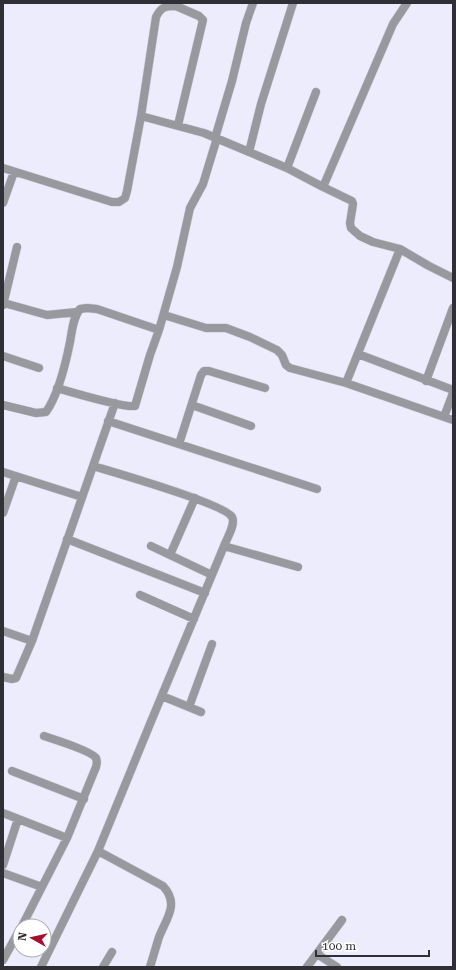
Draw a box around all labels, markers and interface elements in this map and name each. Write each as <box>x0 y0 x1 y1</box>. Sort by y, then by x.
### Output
north arrow <box>12 918 52 958</box>
text: N <box>16 931 30 942</box>
scale bar <box>316 932 429 958</box>
text: 100 m <box>322 939 356 953</box>

